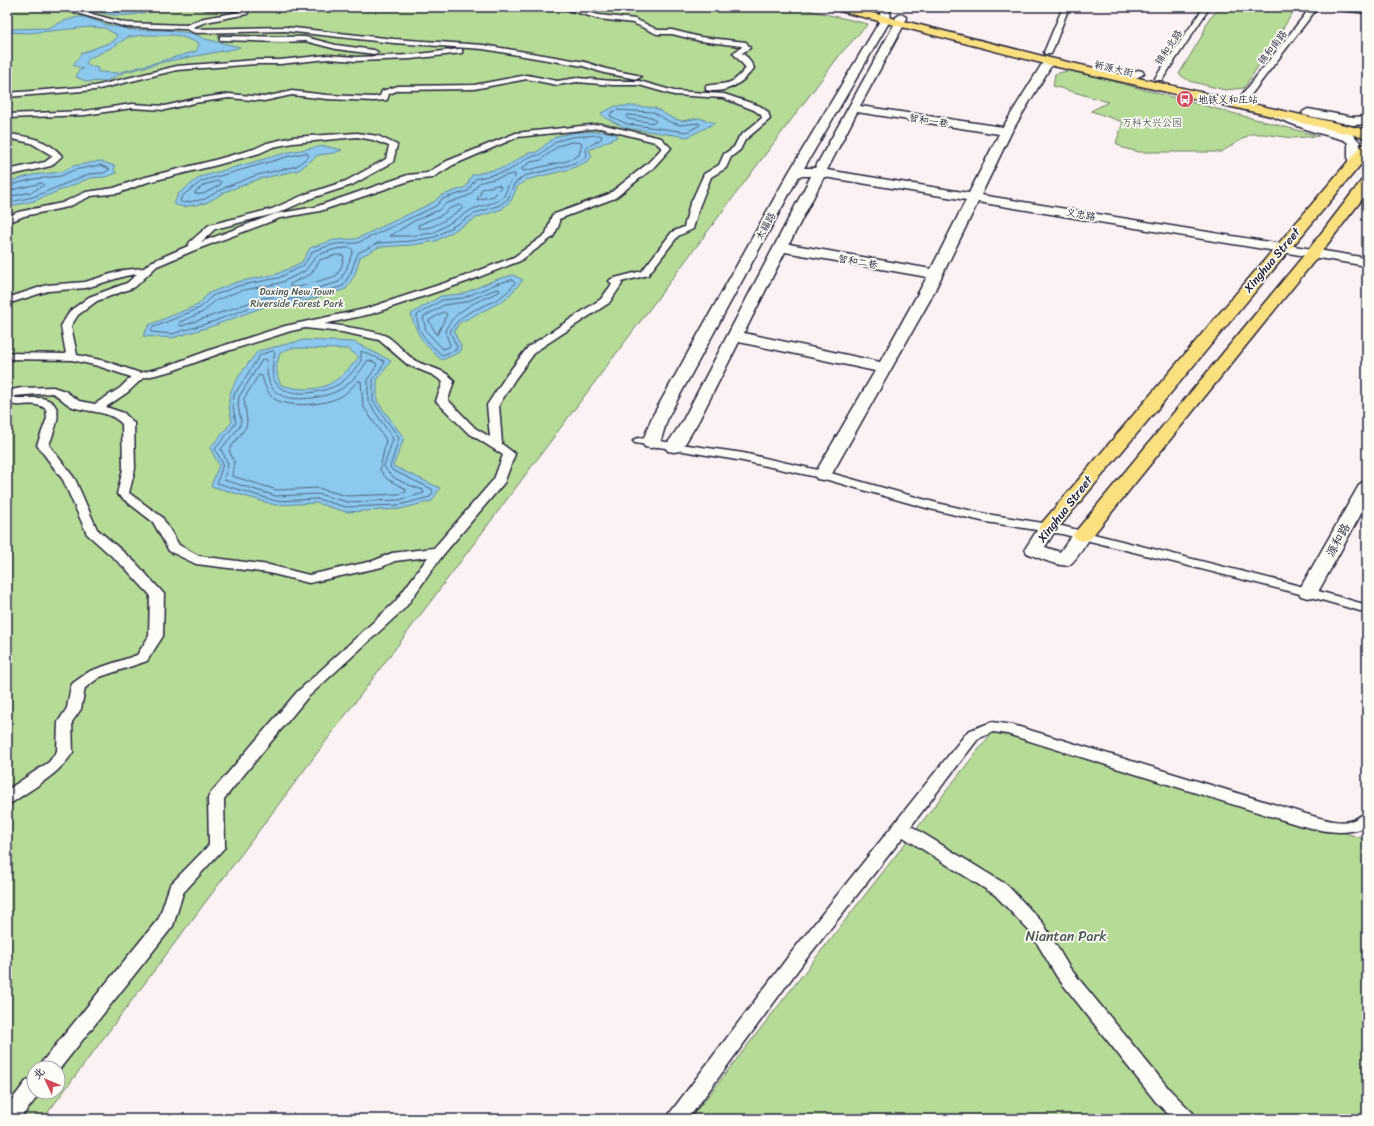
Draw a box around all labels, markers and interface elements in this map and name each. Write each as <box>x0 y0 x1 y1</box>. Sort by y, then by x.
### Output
street label: 锦和北路 <box>1150 26 1187 69</box>
street label: 锦和南路 <box>1253 26 1292 69</box>
street label: 新源大街 <box>1092 56 1135 82</box>
bus stop icon: 地铁义和庄站 <box>1175 89 1195 109</box>
place label: 地铁义和庄站 <box>1198 91 1258 109</box>
street label: 智和一巷 <box>908 109 951 133</box>
park label: 万科大兴公园 <box>1122 114 1182 132</box>
street label: 义忠路 <box>1065 204 1097 226</box>
street label: 太福路 <box>751 209 781 244</box>
street label: Xinghua Street <box>1237 221 1307 298</box>
street label: 智和二巷 <box>837 250 880 274</box>
park label: Daxing New Town Riverside Forest Park <box>250 283 344 313</box>
street label: Xinghua Street <box>1031 470 1099 548</box>
street label: 源和路 <box>1320 519 1356 561</box>
park label: Niantan Park <box>1025 924 1107 949</box>
north arrow <box>26 1060 66 1100</box>
text: 北 <box>29 1063 50 1084</box>

